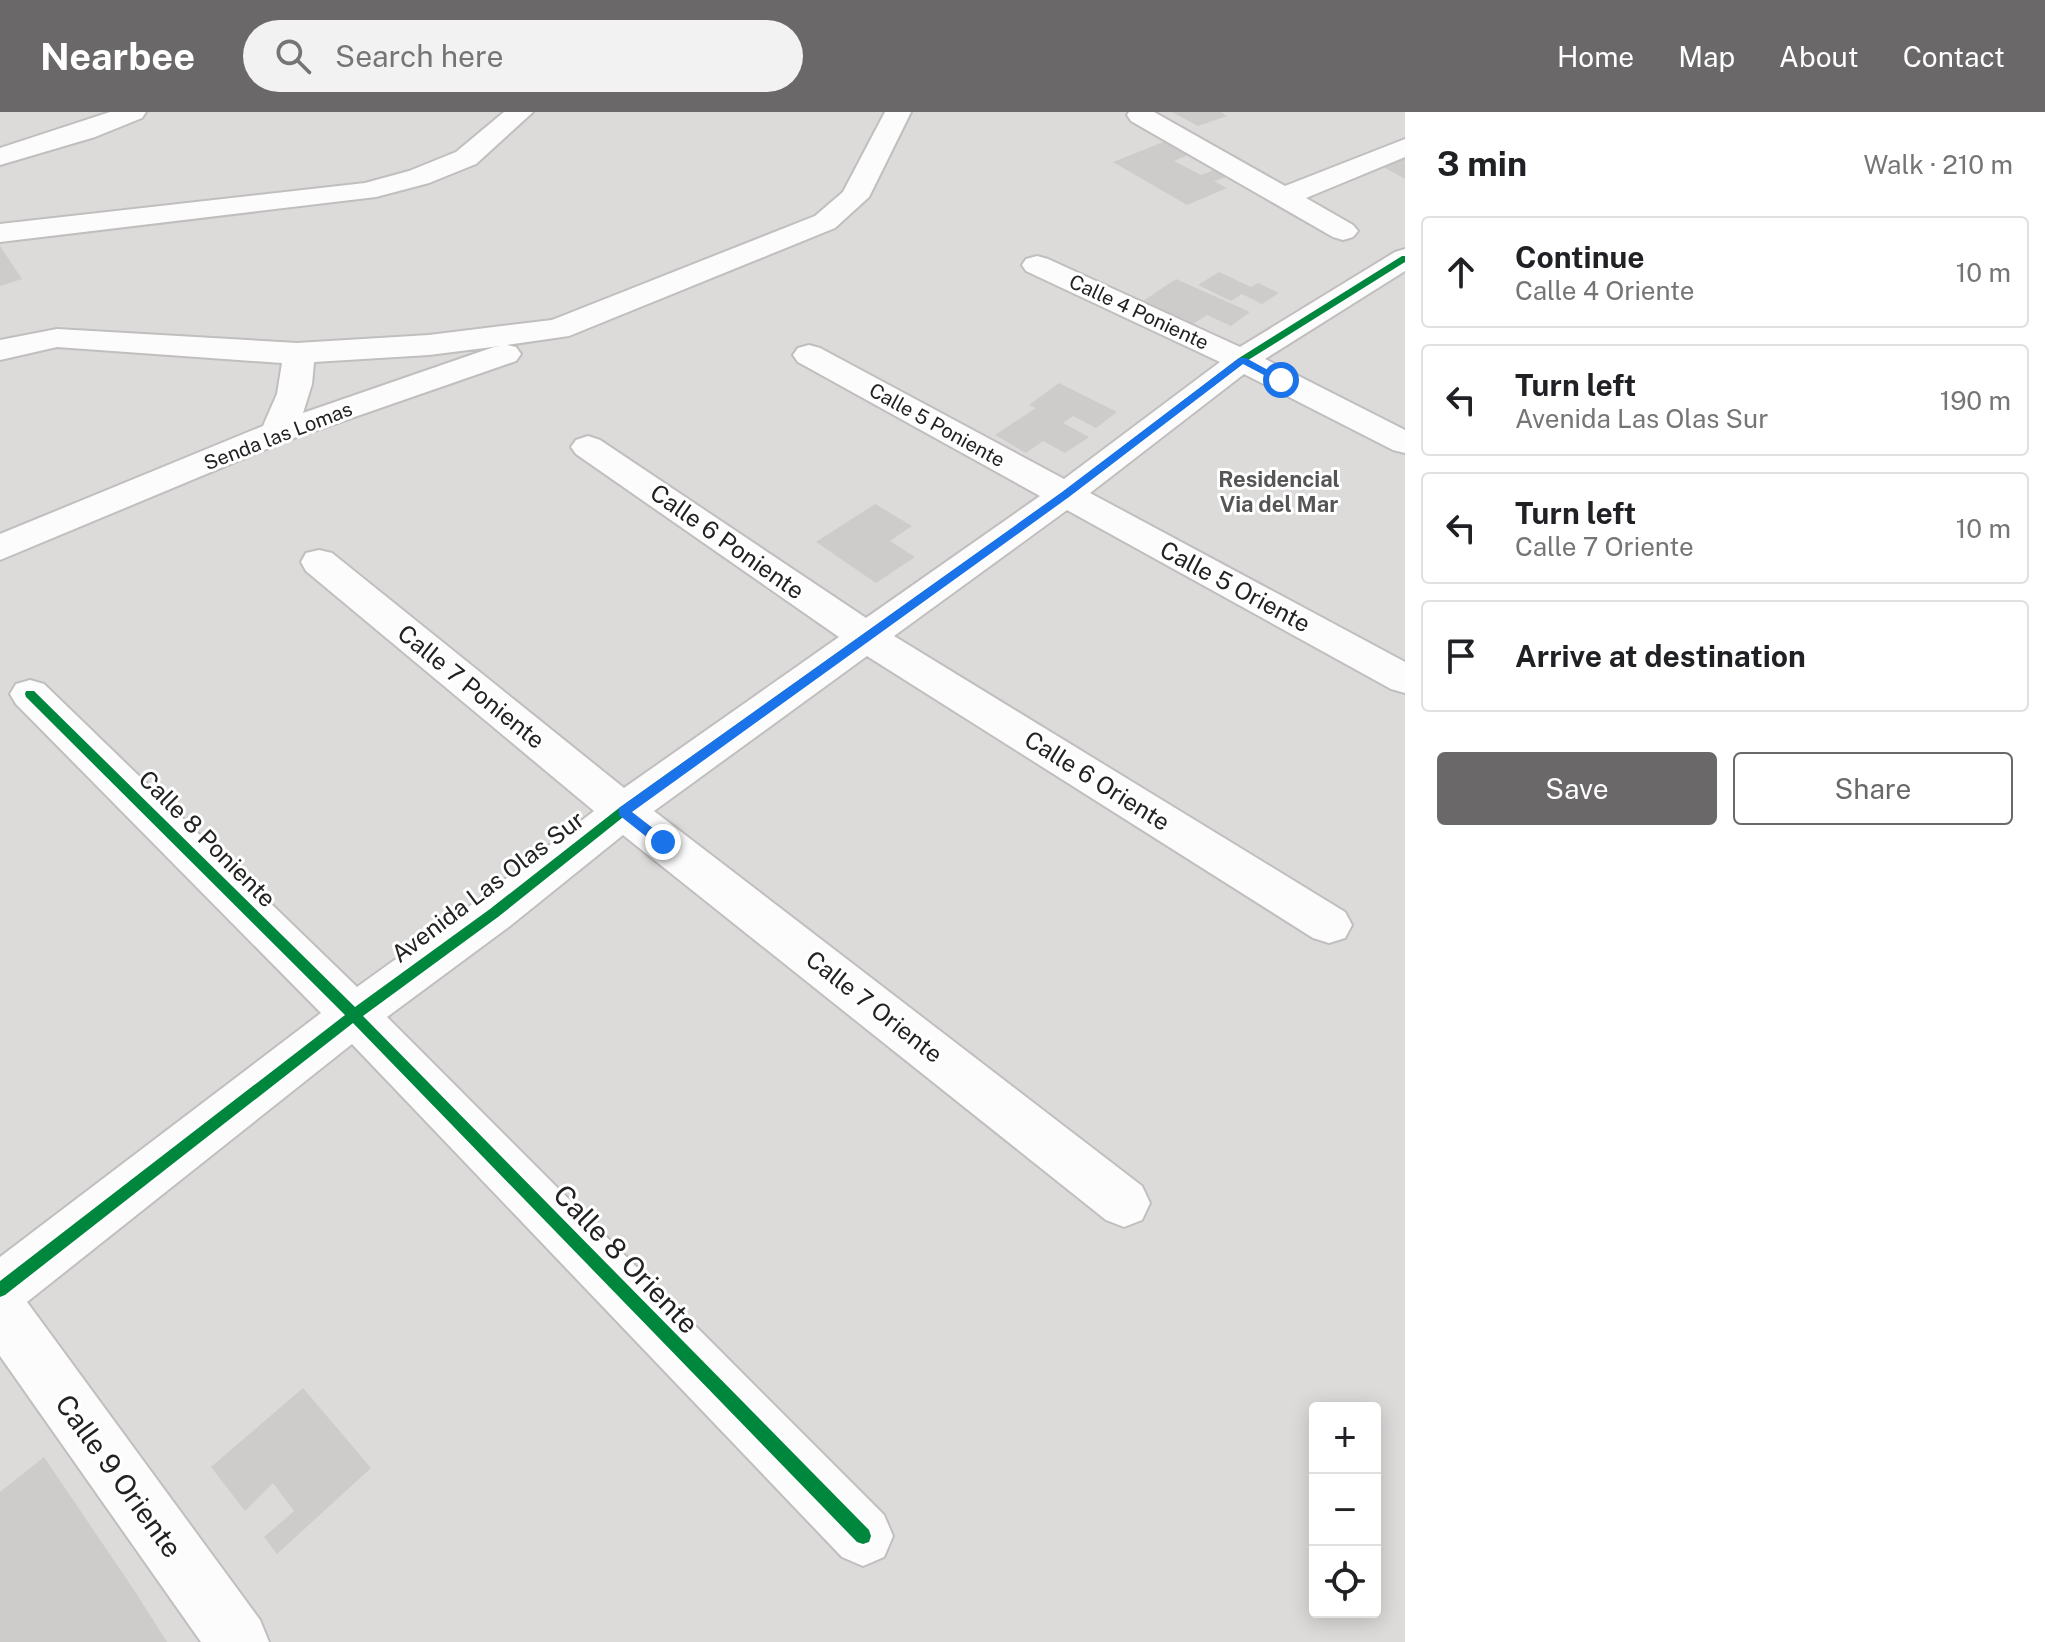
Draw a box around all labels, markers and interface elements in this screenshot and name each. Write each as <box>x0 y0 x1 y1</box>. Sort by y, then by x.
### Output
search box <box>243 20 803 92</box>
text: Nearbee <box>40 34 195 79</box>
icon: search <box>271 34 315 78</box>
text: Search here <box>335 38 504 74</box>
text: Home <box>1557 40 1634 73</box>
text: Map <box>1678 40 1735 73</box>
text: About <box>1779 40 1859 73</box>
text: Contact <box>1903 40 2005 73</box>
text: 3 min <box>1437 144 1527 184</box>
text: Walk · 210 m <box>1863 149 2013 180</box>
text: Continue <box>1515 239 1645 275</box>
icon: ahead <box>1439 250 1483 294</box>
text: 10 m <box>1956 257 2011 288</box>
street label: Calle 4 Poniente <box>1065 269 1213 355</box>
text: Calle 4 Oriente <box>1515 275 1695 306</box>
route start <box>1263 362 1299 398</box>
text: Turn left <box>1515 367 1636 403</box>
street label: Calle 5 Poniente <box>865 378 1009 472</box>
icon: left <box>1439 378 1483 422</box>
text: 190 m <box>1940 385 2011 416</box>
street label: Senda las Lomas <box>201 397 355 475</box>
text: Avenida Las Olas Sur <box>1515 403 1768 434</box>
district label: Residencial Via del Mar <box>1218 466 1340 517</box>
street label: Calle 6 Poniente <box>645 478 810 605</box>
text: Turn left <box>1515 495 1636 531</box>
icon: left <box>1439 506 1483 550</box>
text: 10 m <box>1956 513 2011 544</box>
text: Calle 7 Oriente <box>1515 531 1694 562</box>
street label: Calle 5 Oriente <box>1156 535 1315 637</box>
street label: Calle 7 Poniente <box>393 618 551 754</box>
icon: arrive <box>1439 634 1483 678</box>
text: Arrive at destination <box>1515 638 1806 674</box>
street label: Calle 6 Oriente <box>1020 724 1175 836</box>
button: Save <box>1437 752 1717 825</box>
button: Share <box>1733 752 2013 825</box>
street label: Calle 8 Poniente <box>134 764 282 912</box>
street label: Avenida Las Olas Sur <box>386 805 589 968</box>
route end <box>645 824 681 860</box>
street label: Calle 7 Oriente <box>801 944 948 1068</box>
street label: Calle 8 Oriente <box>547 1177 706 1340</box>
street label: Calle 9 Oriente <box>49 1388 190 1564</box>
map controls <box>1309 1402 1381 1618</box>
button: + <box>1309 1402 1381 1474</box>
button: − <box>1309 1474 1381 1546</box>
button: locate <box>1309 1546 1381 1618</box>

